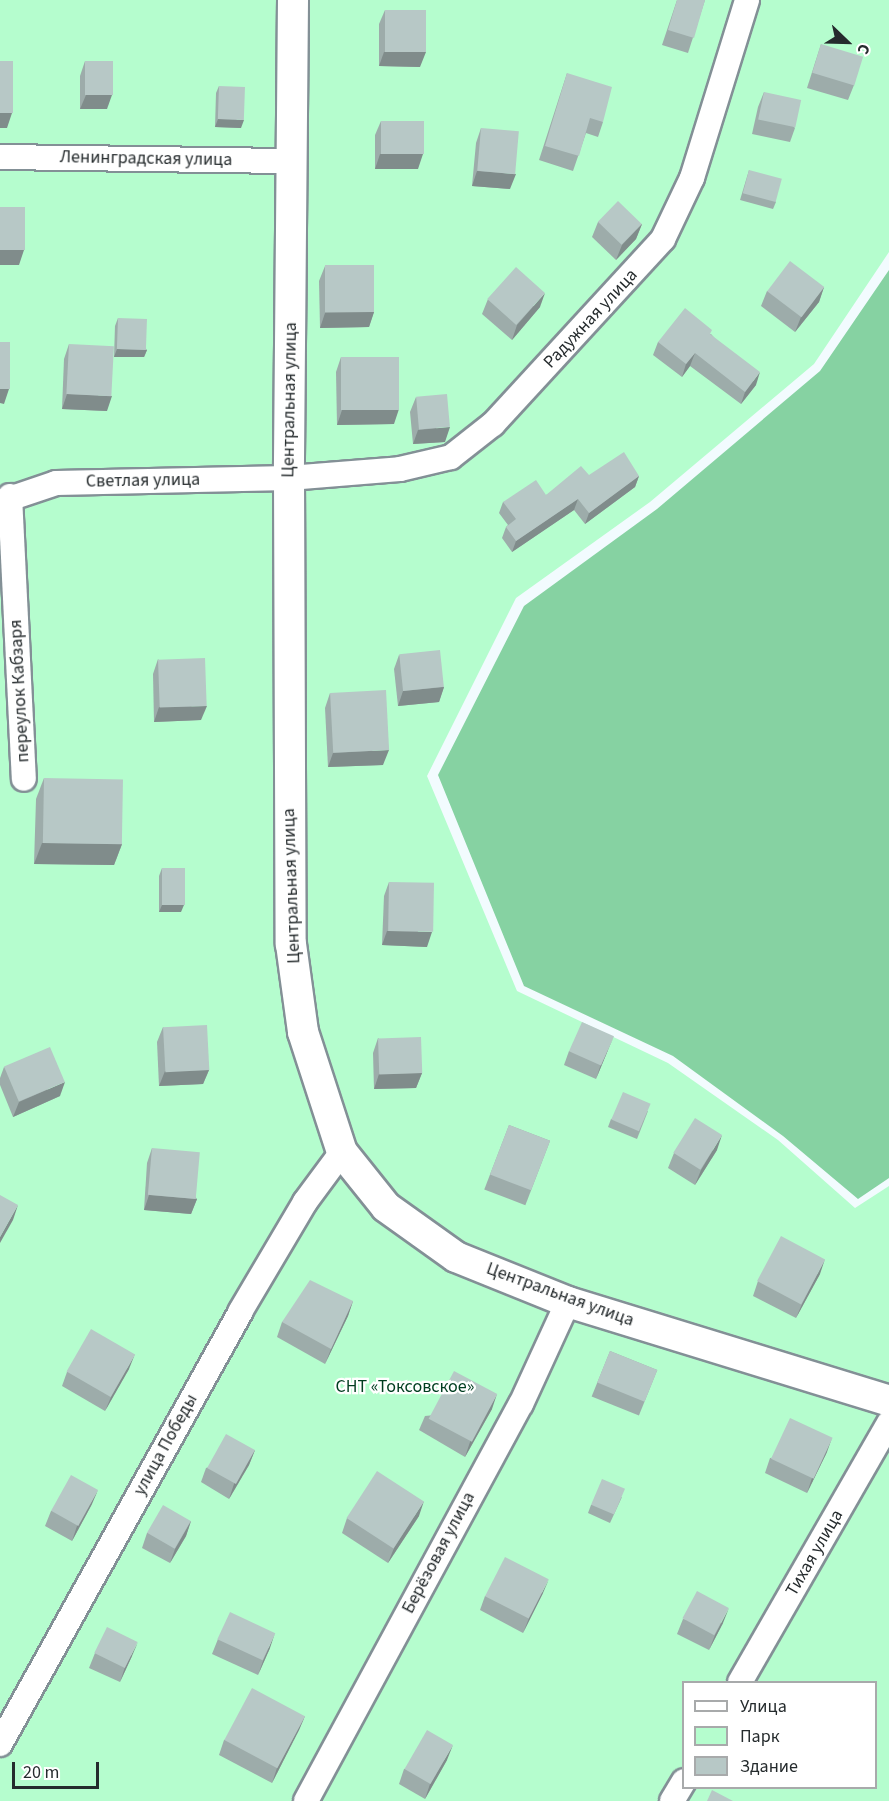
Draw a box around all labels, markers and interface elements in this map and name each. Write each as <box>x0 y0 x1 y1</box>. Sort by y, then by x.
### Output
north arrow <box>817 12 877 72</box>
text: С <box>852 40 876 58</box>
street label: Ленинградская улица <box>60 147 232 171</box>
street label: Радужная улица <box>540 265 642 373</box>
street label: Центральная улица <box>278 322 302 478</box>
street label: Светлая улица <box>86 469 200 493</box>
street label: переулок Кабзаря <box>5 619 35 763</box>
street label: Центральная улица <box>278 808 306 964</box>
street label: Центральная улица <box>483 1258 637 1332</box>
park label: СНТ «Токсовское» <box>335 1376 475 1398</box>
street label: улица Победы <box>129 1391 203 1499</box>
street label: Берёзовая улица <box>398 1489 480 1617</box>
street label: Тихая улица <box>782 1506 848 1600</box>
legend <box>682 1681 877 1789</box>
text: Улица <box>740 1694 787 1719</box>
text: Парк <box>740 1724 780 1749</box>
scale bar <box>15 1750 102 1788</box>
text: Здание <box>740 1754 798 1779</box>
text: 20 m <box>23 1760 59 1785</box>

